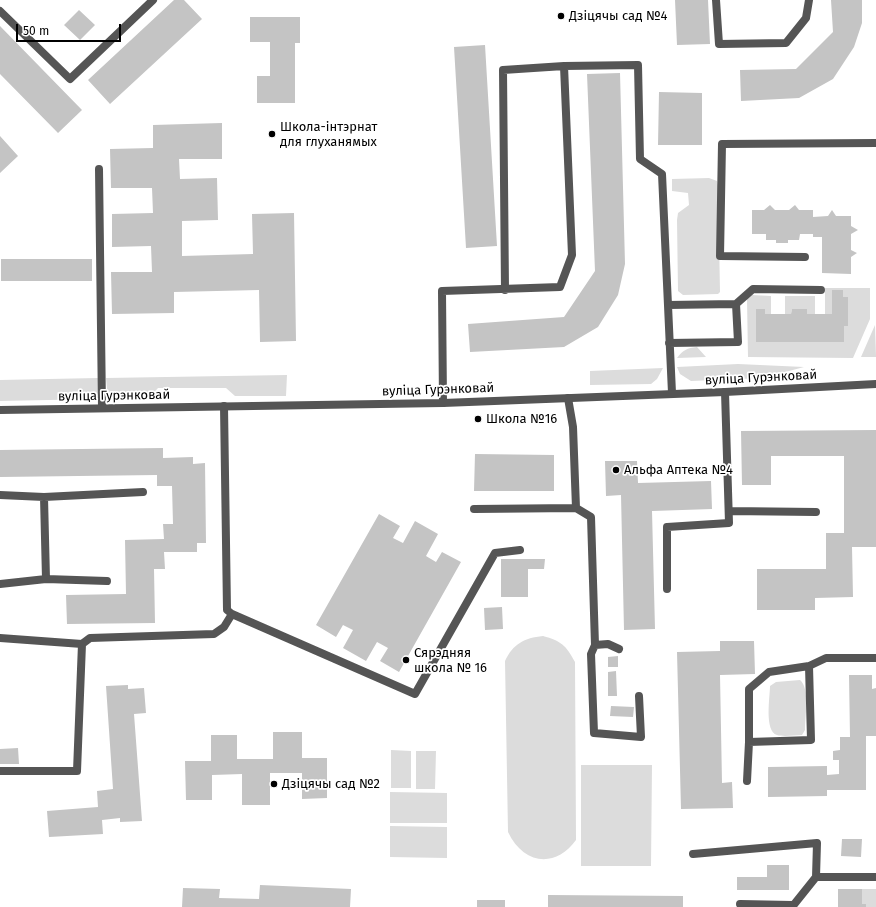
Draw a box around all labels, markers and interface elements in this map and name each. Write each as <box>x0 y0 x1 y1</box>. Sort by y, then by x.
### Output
place label: Дзіцячы сад №4 <box>569 8 667 24</box>
marker: Дзіцячы сад №4 <box>556 11 566 21</box>
scale bar <box>18 16 123 42</box>
text: 50 m <box>23 24 49 38</box>
place label: Школа-інтэрнат для глуханямых <box>280 119 377 150</box>
marker: Школа-інтэрнат для глуханямых <box>267 129 277 139</box>
street label: вуліца Гурэнковай <box>705 367 817 389</box>
street label: вуліца Гурэнковай <box>382 380 494 400</box>
street label: вуліца Гурэнковай <box>58 387 170 405</box>
place label: Школа №16 <box>486 411 557 427</box>
marker: Школа №16 <box>473 414 483 424</box>
place label: Альфа Аптека №4 <box>624 462 733 478</box>
marker: Альфа Аптека №4 <box>611 465 621 475</box>
place label: Сярэдняя школа № 16 <box>414 645 487 676</box>
marker: Сярэдняя школа № 16 <box>401 655 411 665</box>
place label: Дзіцячы сад №2 <box>282 776 380 792</box>
marker: Дзіцячы сад №2 <box>269 779 279 789</box>

